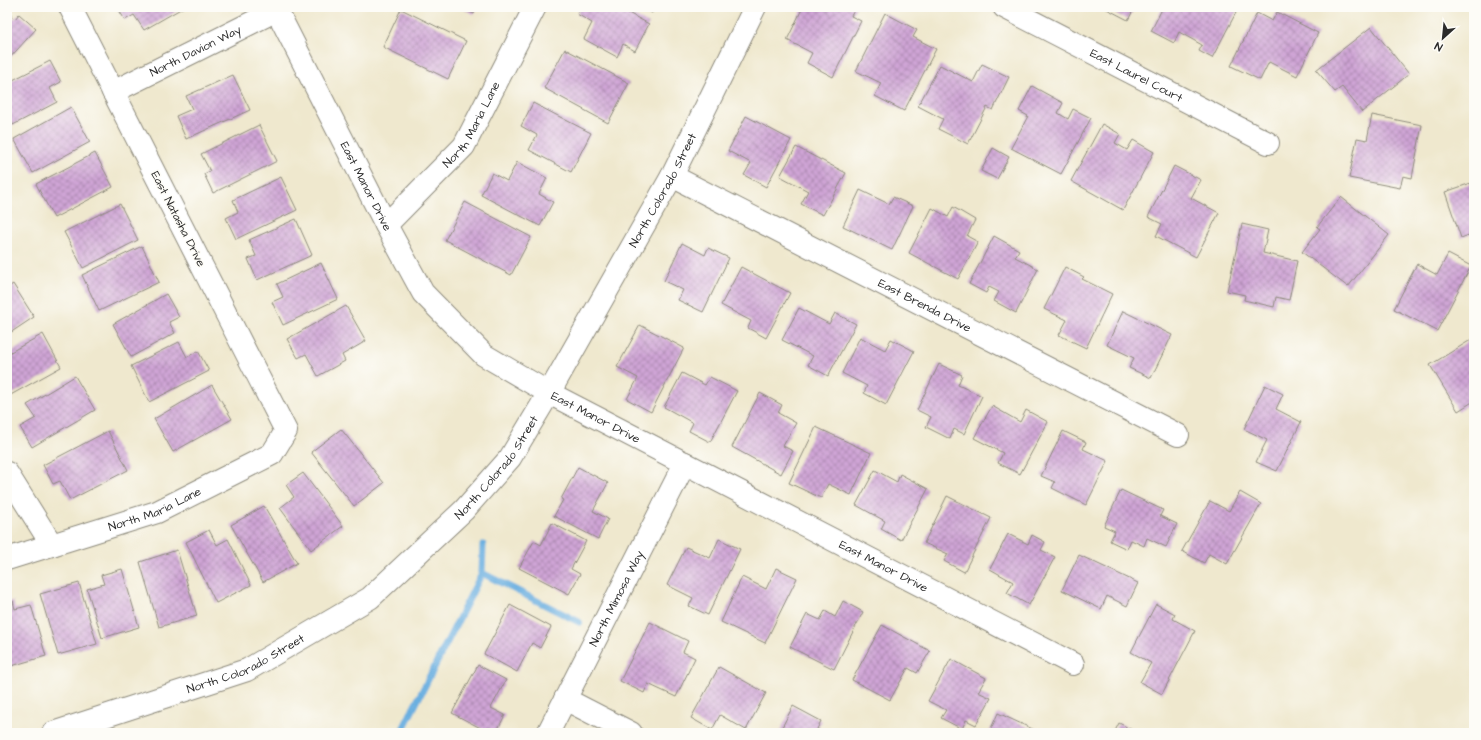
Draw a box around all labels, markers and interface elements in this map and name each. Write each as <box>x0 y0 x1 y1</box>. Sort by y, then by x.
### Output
north arrow <box>1423 18 1463 58</box>
street label: North Davion Way <box>147 21 245 81</box>
text: N <box>1432 38 1445 55</box>
street label: East Laurel Court <box>1087 44 1186 106</box>
street label: North Maria Lane <box>439 78 504 172</box>
street label: North Colorado Street <box>625 130 700 251</box>
street label: East Manor Drive <box>336 139 396 234</box>
street label: East Natasha Drive <box>147 168 210 270</box>
street label: East Brenda Drive <box>875 274 975 337</box>
street label: East Manor Drive <box>548 387 644 448</box>
street label: North Colorado Street <box>451 412 542 523</box>
street label: North Maria Lane <box>106 482 204 535</box>
street label: East Manor Drive <box>836 536 932 596</box>
street label: North Mimosa Way <box>585 547 649 649</box>
street label: North Colorado Street <box>185 630 308 698</box>

